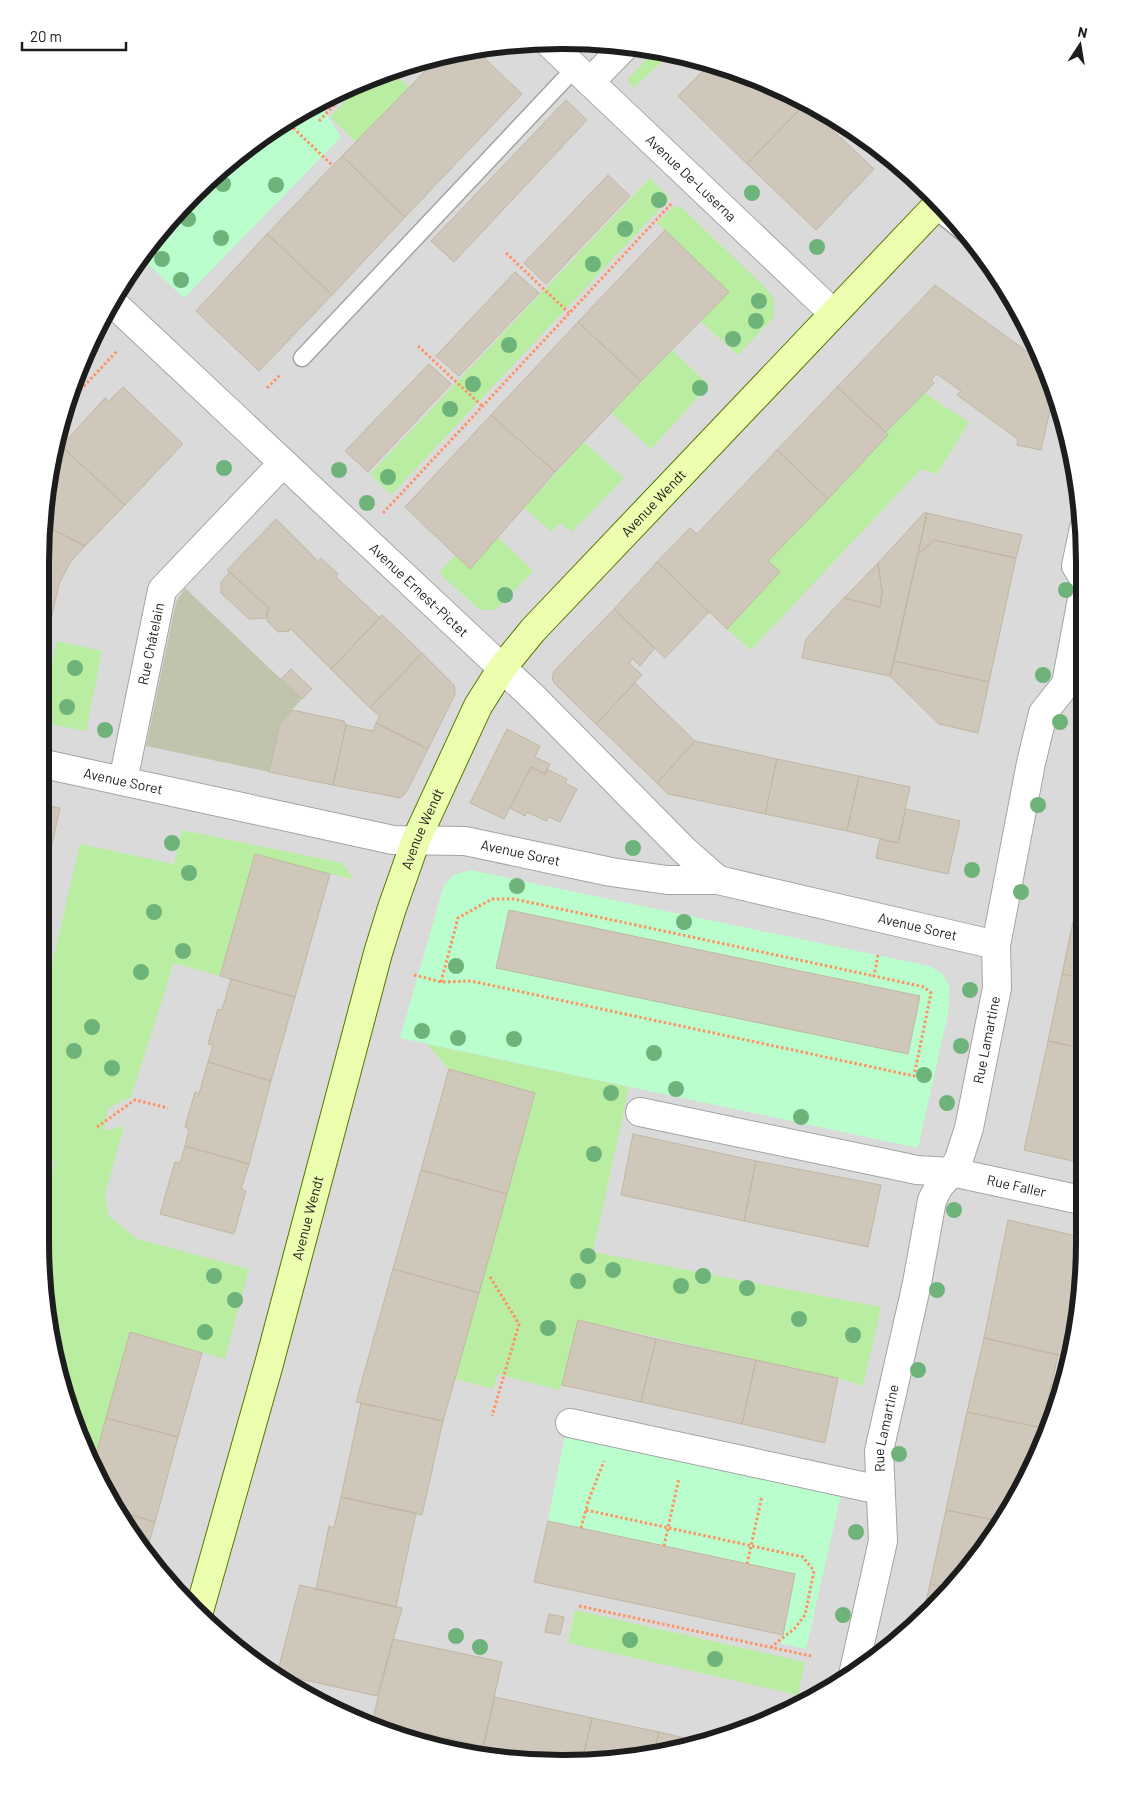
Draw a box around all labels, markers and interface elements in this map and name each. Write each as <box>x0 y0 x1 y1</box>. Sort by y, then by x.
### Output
scale bar <box>22 20 126 52</box>
north arrow <box>1055 20 1105 70</box>
text: N <box>1076 23 1089 41</box>
text: 20 m <box>30 27 62 45</box>
street label: Avenue De-Luserna <box>643 131 740 225</box>
street label: Avenue Wendt <box>617 466 689 540</box>
street label: Avenue Ernest-Pictet <box>366 539 472 640</box>
street label: Rue Châtelain <box>134 601 167 686</box>
street label: Avenue Soret <box>82 764 164 798</box>
street label: Avenue Wendt <box>397 785 447 872</box>
street label: Avenue Soret <box>479 836 562 869</box>
street label: Avenue Soret <box>877 909 959 944</box>
street label: Rue Lamartine <box>969 994 1003 1085</box>
street label: Rue Faller <box>985 1171 1048 1200</box>
street label: Avenue Wendt <box>288 1174 327 1262</box>
street label: Rue Lamartine <box>870 1383 902 1472</box>

